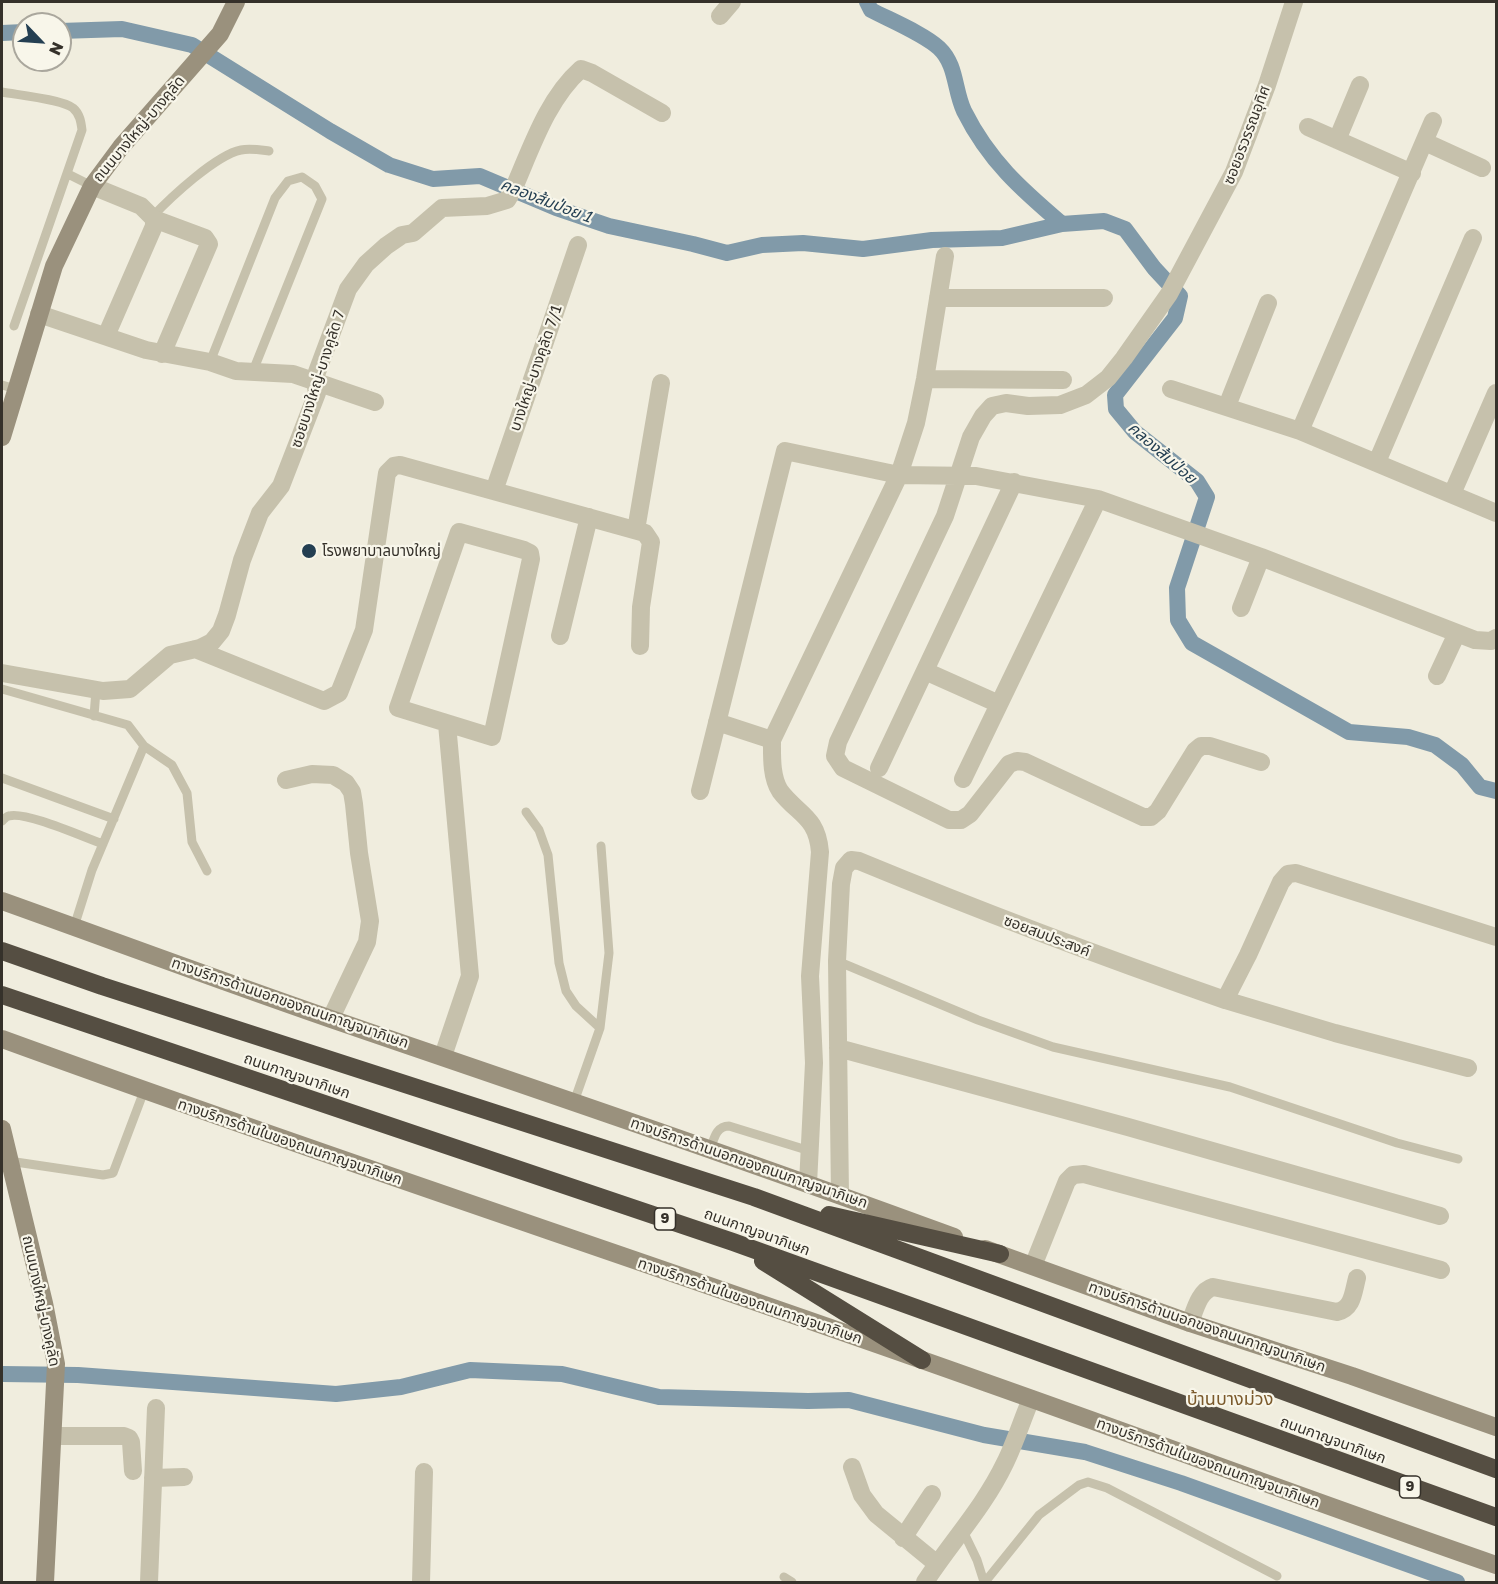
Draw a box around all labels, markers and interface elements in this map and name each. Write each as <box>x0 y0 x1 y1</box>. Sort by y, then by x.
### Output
north arrow <box>12 12 72 72</box>
text: N <box>45 39 68 58</box>
street label: ถนนบางใหญ่-บางคูลัด <box>89 72 189 186</box>
street label: ซอยอรวรรณอุทิศ <box>1220 83 1274 187</box>
water label: คลองส้มป่อย 1 <box>498 175 594 227</box>
street label: บางใหญ่-บางคูลัด 7/1 <box>506 303 566 433</box>
street label: ซอยบางใหญ่-บางคูลัด 7 <box>287 308 349 450</box>
water label: คลองส้มป่อย <box>1124 418 1200 488</box>
marker: โรงพยาบาลบางใหญ่ <box>300 542 318 560</box>
place label: โรงพยาบาลบางใหญ่ <box>322 542 441 560</box>
street label: ซอยสมประสงค์ <box>1001 911 1093 961</box>
street label: ทางบริการด้านนอกของถนนกาญจนาภิเษก <box>169 954 411 1052</box>
street label: ถนนกาญจนาภิเษก <box>241 1049 353 1103</box>
street label: ทางบริการด้านในของถนนกาญจนาภิเษก <box>175 1095 405 1189</box>
street label: ทางบริการด้านนอกของถนนกาญจนาภิเษก <box>628 1114 870 1212</box>
street label: ถนนกาญจนาภิเษก <box>702 1205 812 1259</box>
road number: 9 <box>654 1208 676 1230</box>
street label: ถนนบางใหญ่-บางคูลัด <box>18 1234 64 1368</box>
street label: ทางบริการด้านในของถนนกาญจนาภิเษก <box>635 1254 865 1348</box>
street label: ทางบริการด้านนอกของถนนกาญจนาภิเษก <box>1086 1278 1328 1376</box>
district label: บ้านบางม่วง <box>1187 1388 1273 1410</box>
street label: ถนนกาญจนาภิเษก <box>1278 1413 1388 1467</box>
street label: ทางบริการด้านในของถนนกาญจนาภิเษก <box>1094 1414 1322 1512</box>
road number: 9 <box>1400 1476 1420 1498</box>

